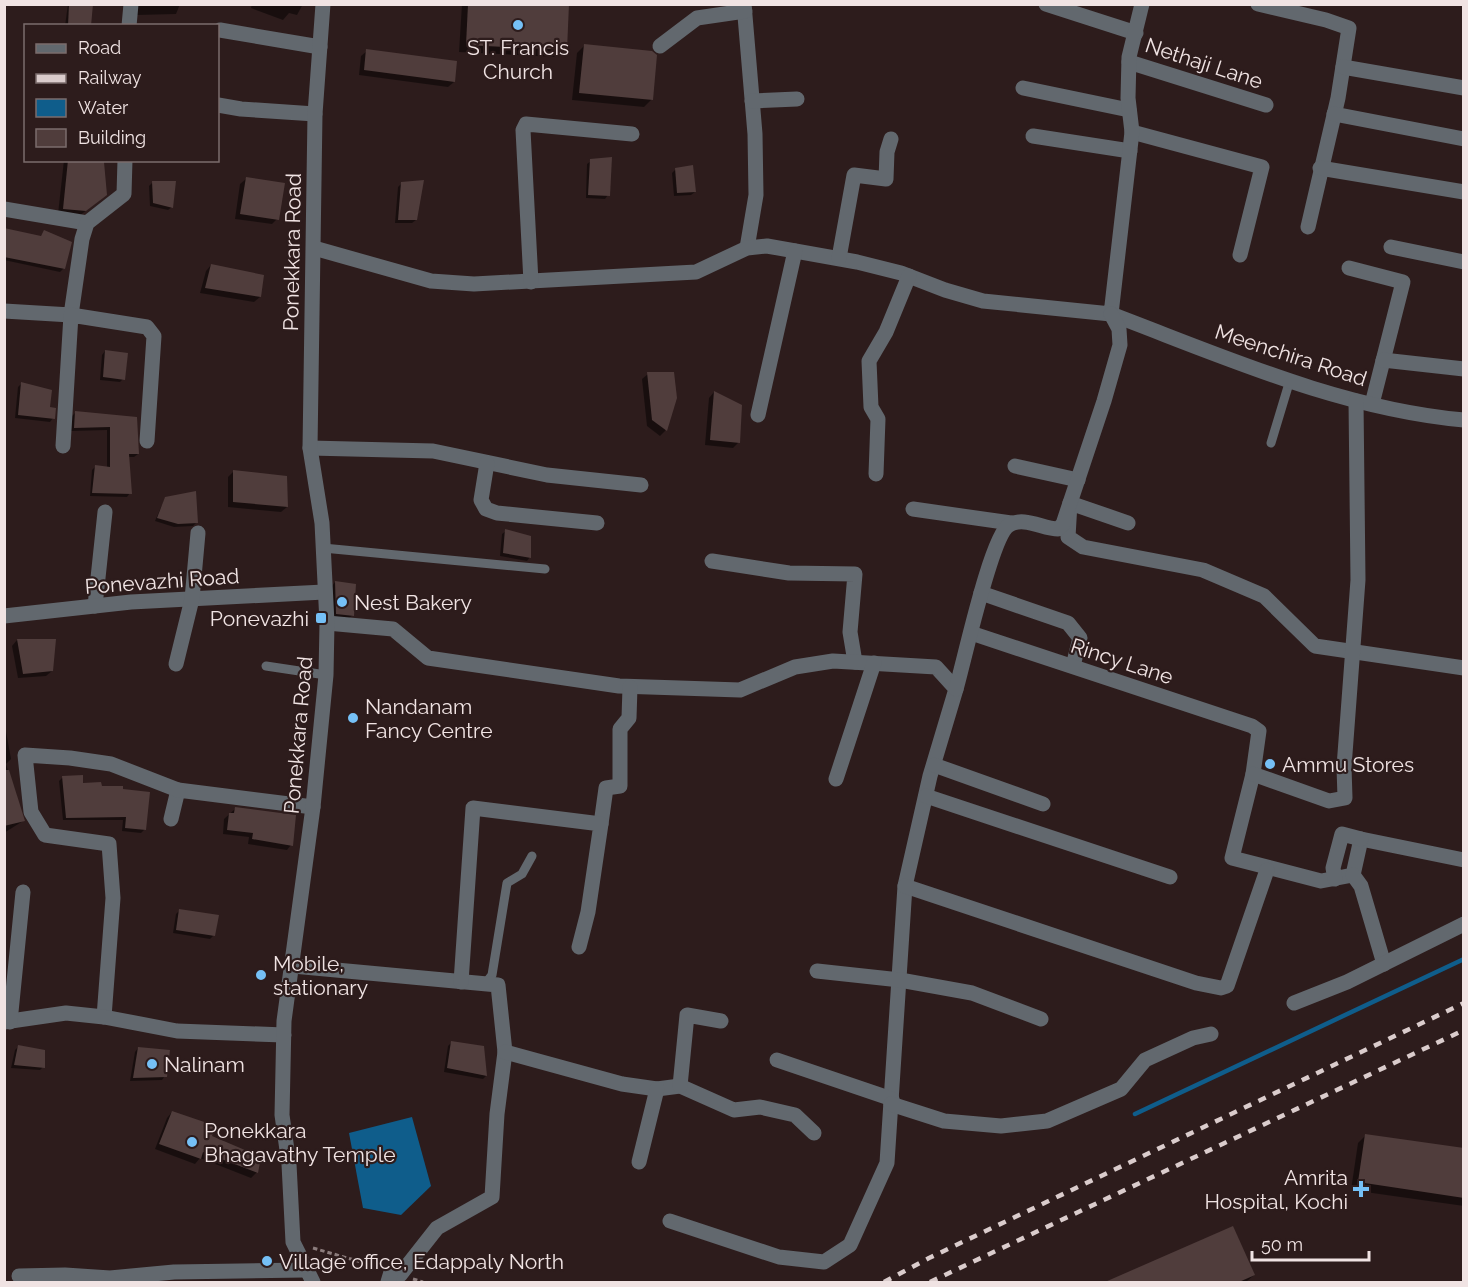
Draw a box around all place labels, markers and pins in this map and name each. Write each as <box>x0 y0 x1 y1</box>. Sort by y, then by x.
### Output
marker: ST. Francis Church <box>511 18 525 32</box>
place label: ST. Francis Church <box>467 35 569 84</box>
place label: Nest Bakery <box>354 590 472 615</box>
marker: Nest Bakery <box>335 595 349 609</box>
place label: Ponevazhi <box>210 606 309 631</box>
marker: Ponevazhi <box>314 611 328 625</box>
place label: Nandanam Fancy Centre <box>365 694 492 743</box>
marker: Nandanam Fancy Centre <box>346 711 360 725</box>
place label: Ammu Stores <box>1282 752 1414 777</box>
marker: Ammu Stores <box>1263 757 1277 771</box>
place label: Mobile, stationary <box>273 951 368 1000</box>
marker: Mobile, stationary <box>254 968 268 982</box>
place label: Nalinam <box>164 1052 245 1077</box>
marker: Nalinam <box>145 1057 159 1071</box>
place label: Ponekkara Bhagavathy Temple <box>204 1118 396 1167</box>
marker: Ponekkara Bhagavathy Temple <box>185 1135 199 1149</box>
place label: Amrita Hospital, Kochi <box>1205 1165 1348 1214</box>
marker: Amrita Hospital, Kochi <box>1352 1180 1370 1198</box>
place label: Village office, Edappaly North <box>279 1249 564 1274</box>
marker: Village office, Edappaly North <box>260 1254 274 1268</box>

